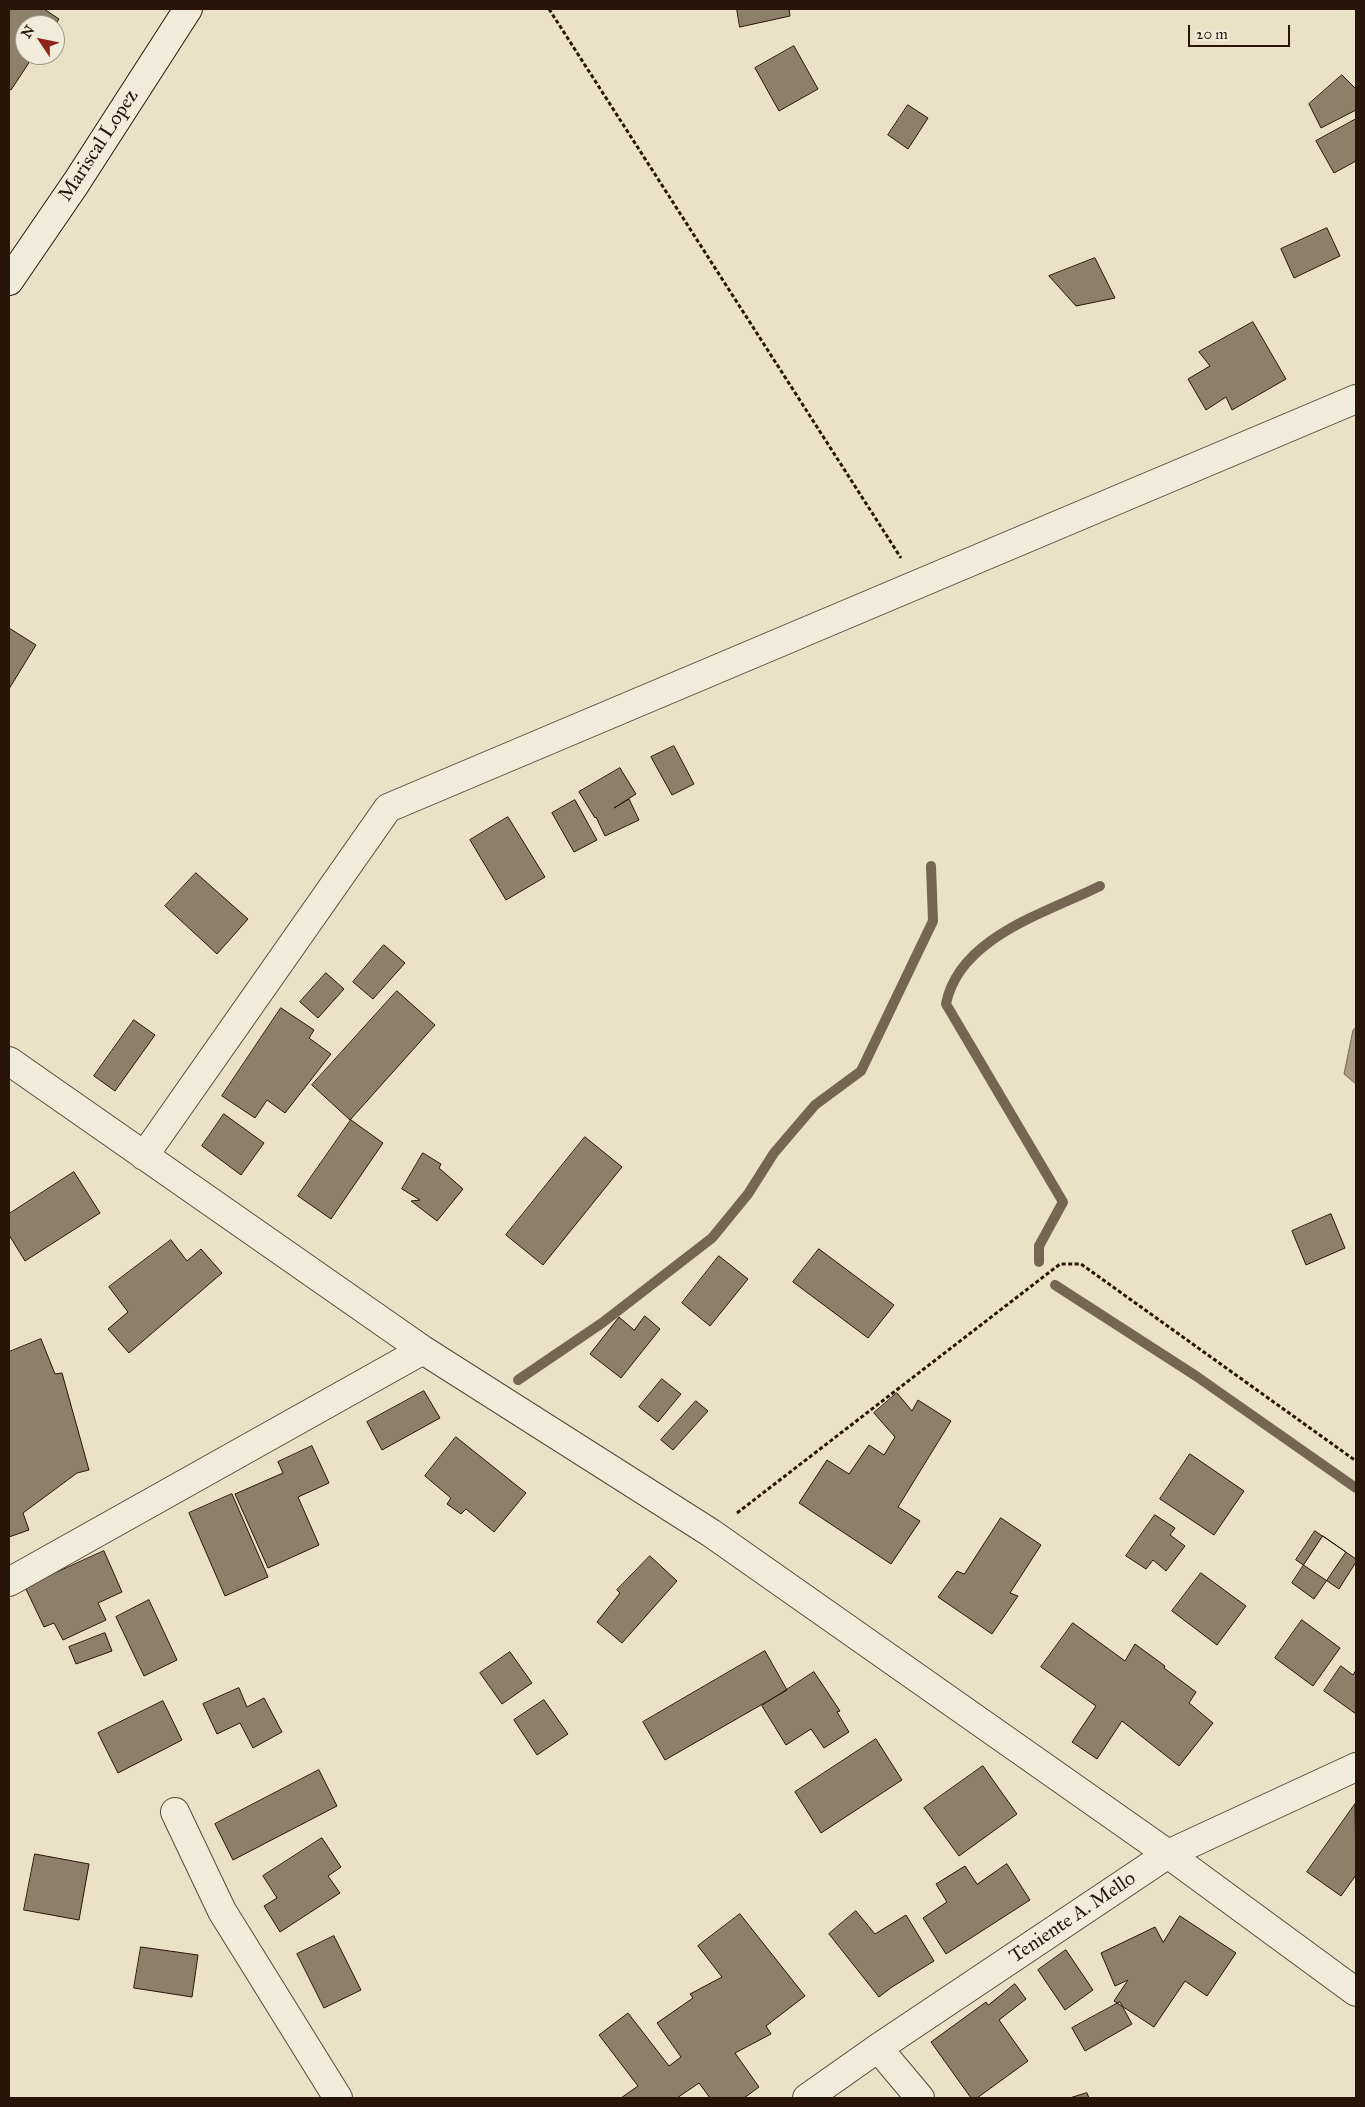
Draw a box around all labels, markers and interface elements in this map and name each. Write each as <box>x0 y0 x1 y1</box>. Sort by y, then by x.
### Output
north arrow <box>15 15 65 65</box>
scale bar <box>1190 15 1292 47</box>
text: N <box>18 22 38 42</box>
text: 20 m <box>1196 25 1228 43</box>
street label: Mariscal Lopez <box>54 86 144 206</box>
street label: Teniente A. Mello <box>1005 1867 1141 1969</box>

